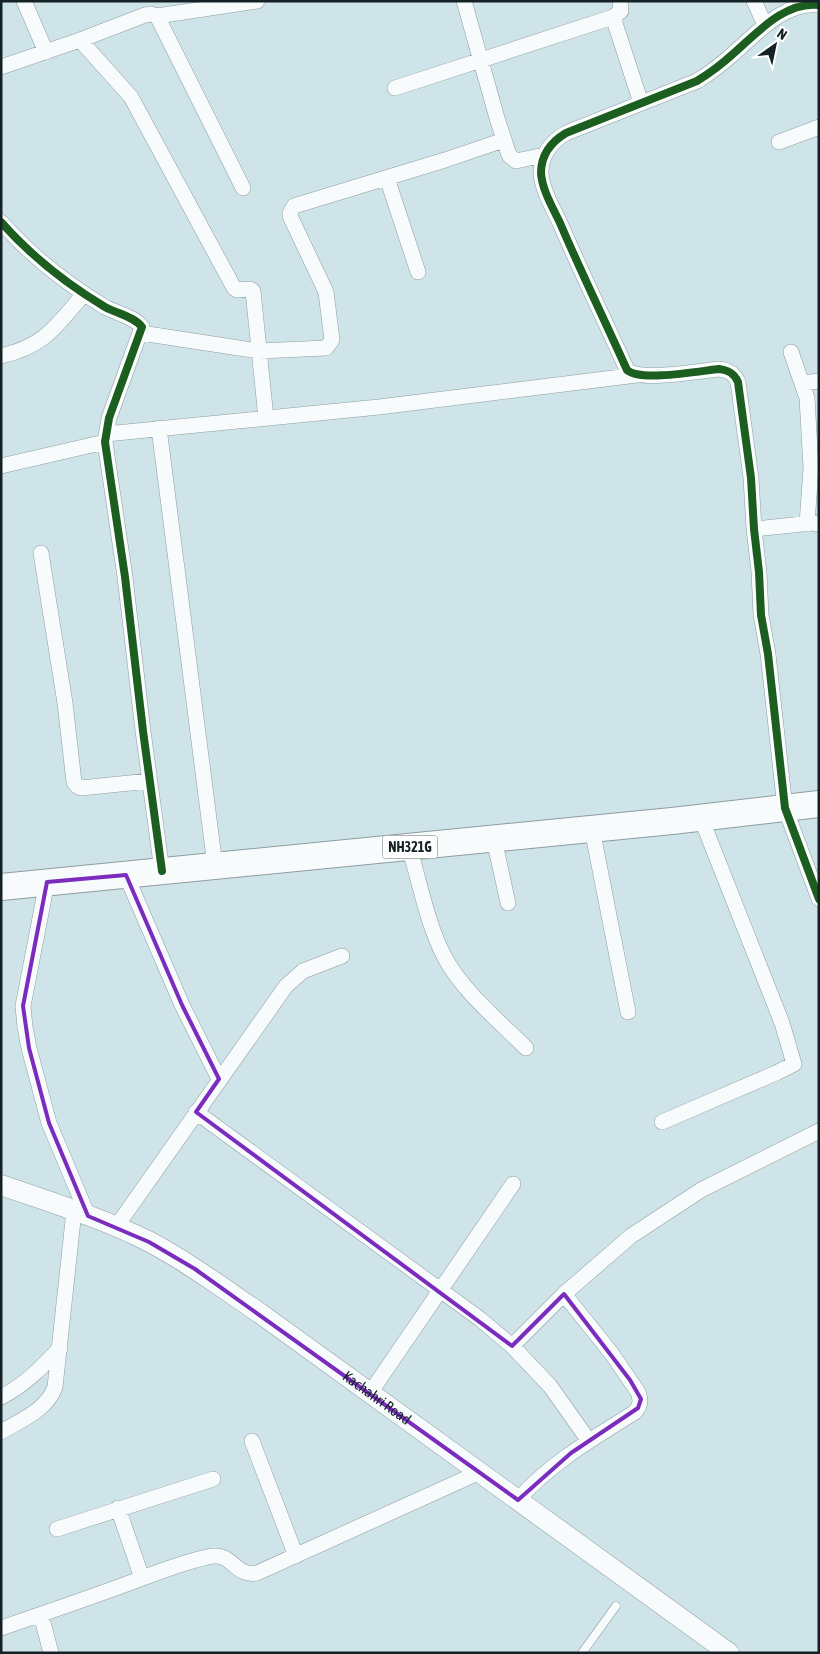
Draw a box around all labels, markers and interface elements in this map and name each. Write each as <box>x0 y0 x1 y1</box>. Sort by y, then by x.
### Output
north arrow <box>750 20 800 70</box>
text: N <box>774 25 790 43</box>
road number: NH321G <box>382 836 438 859</box>
street label: Kachahri Road <box>340 1367 414 1428</box>

